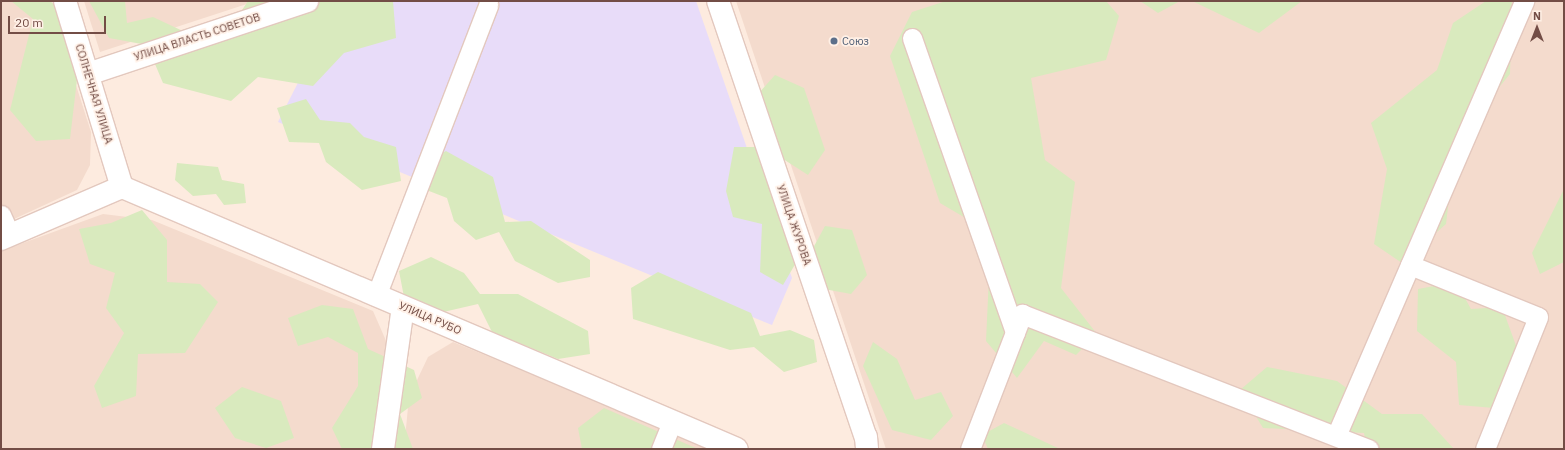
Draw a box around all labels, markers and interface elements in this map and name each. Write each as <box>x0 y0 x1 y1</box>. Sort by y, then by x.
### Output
scale bar <box>10 8 108 34</box>
north arrow <box>1517 8 1557 48</box>
text: N <box>1533 9 1541 23</box>
street label: УЛИЦА ВЛАСТЬ СОВЕТОВ <box>132 10 262 64</box>
text: 20 m <box>15 15 43 30</box>
place label: Союз <box>842 34 869 48</box>
marker: Союз <box>829 36 839 46</box>
street label: СОЛНЕЧНАЯ УЛИЦА <box>73 42 115 146</box>
street label: УЛИЦА ЖУРОВА <box>774 183 814 267</box>
street label: УЛИЦА РУБО <box>397 299 463 337</box>

